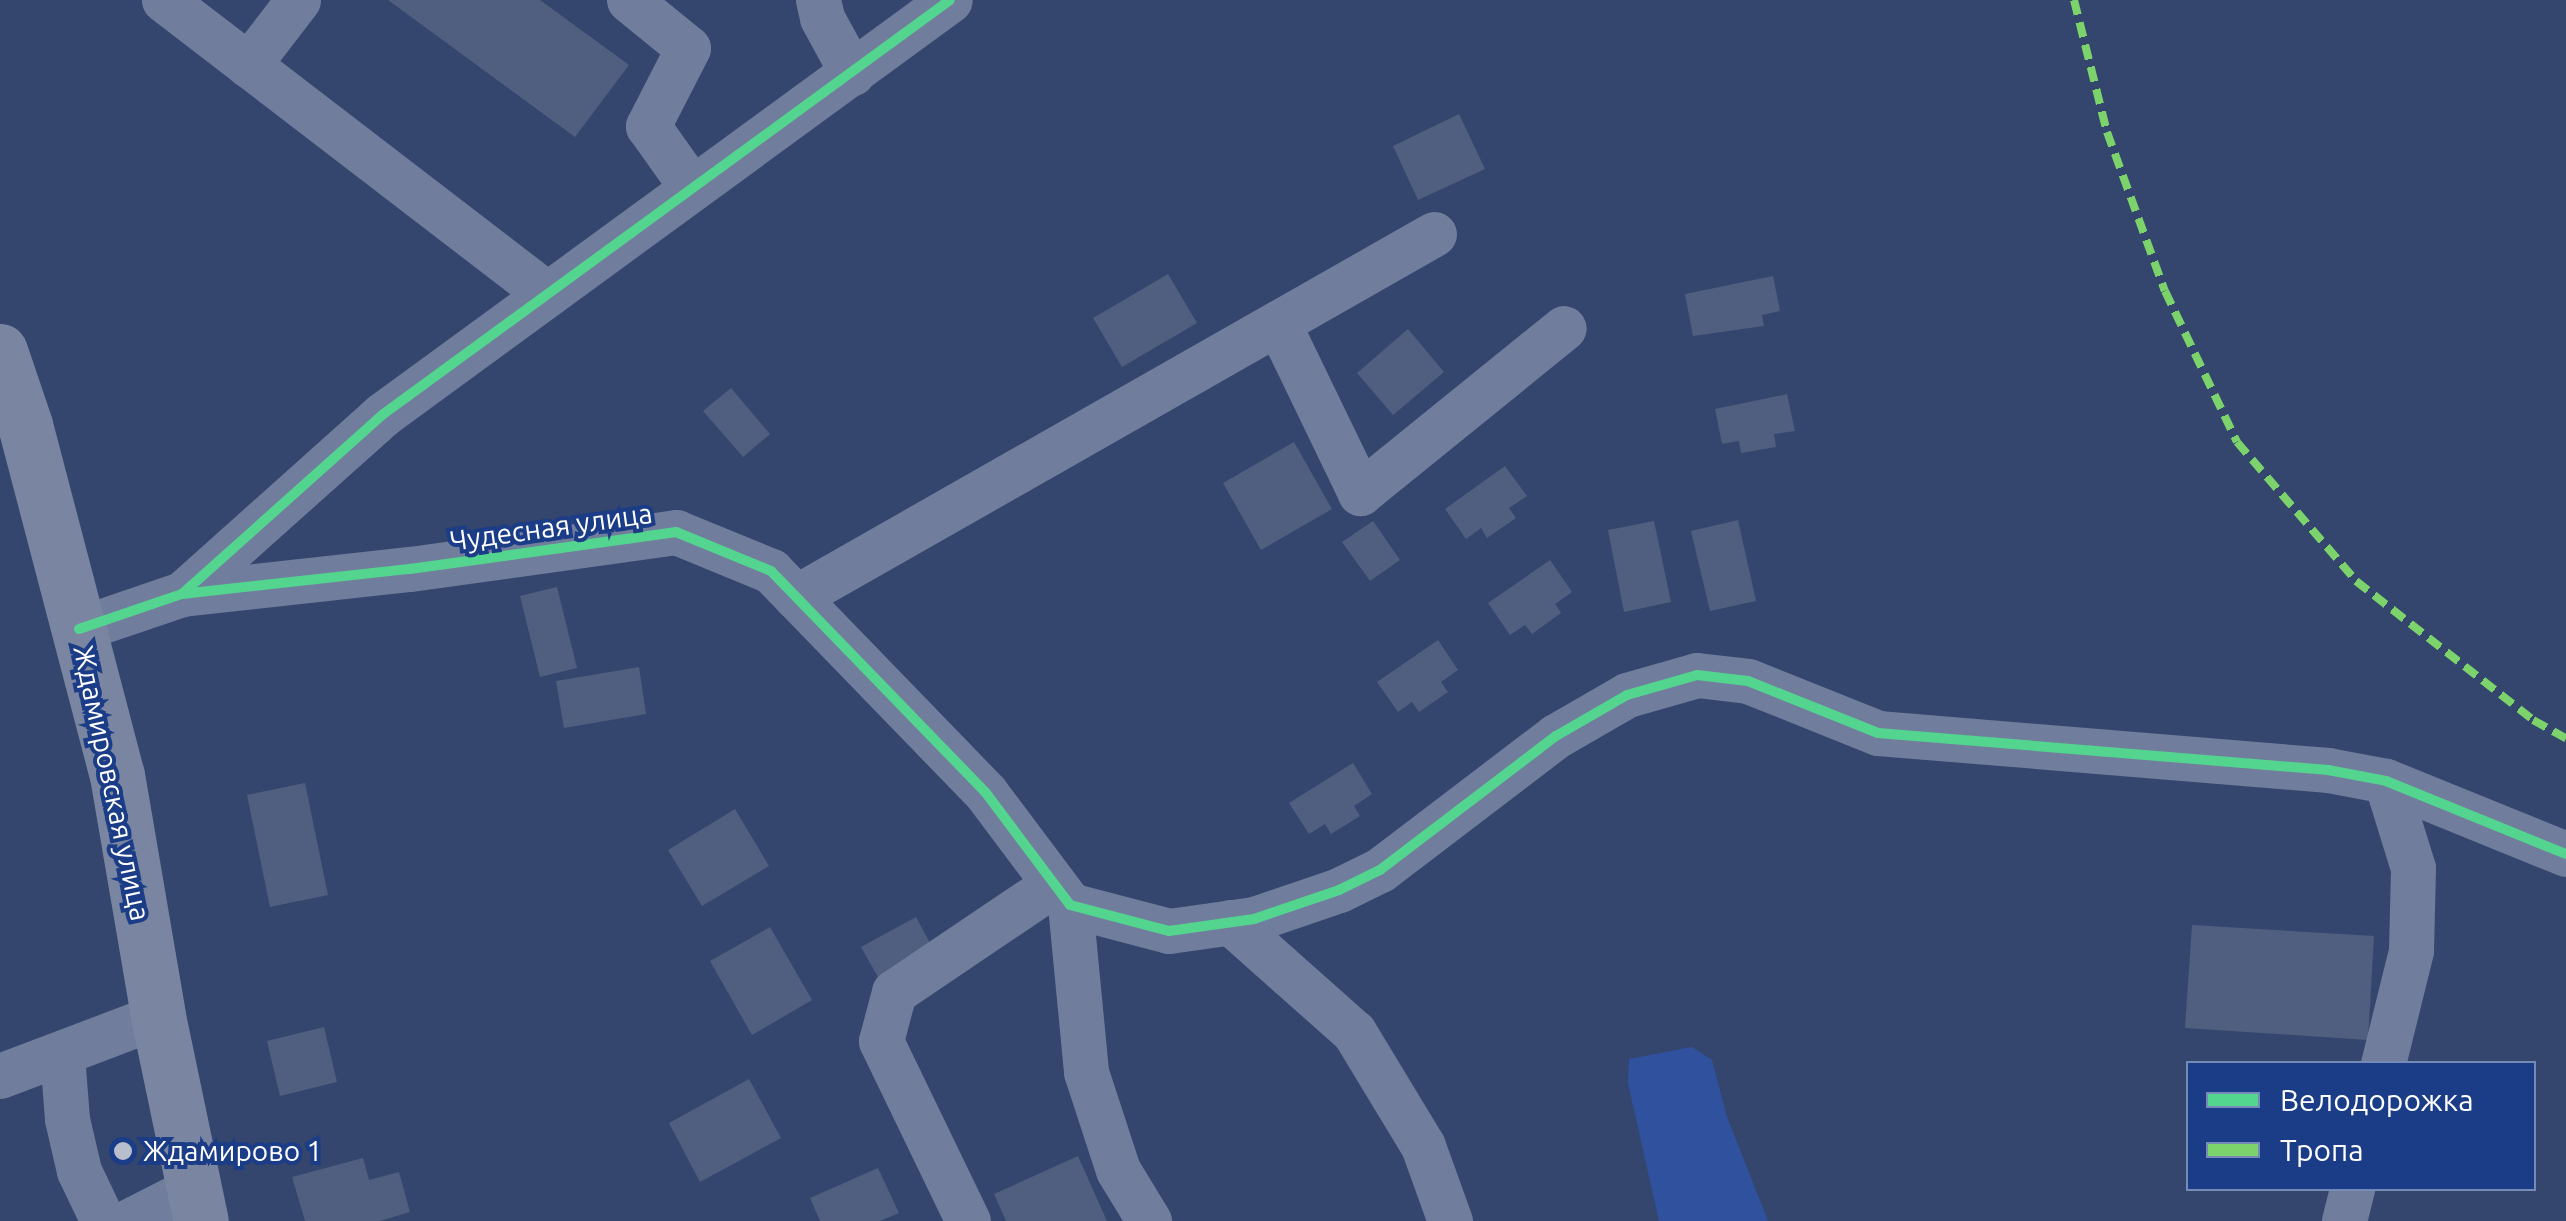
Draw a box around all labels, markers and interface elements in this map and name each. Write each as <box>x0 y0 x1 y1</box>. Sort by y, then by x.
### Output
street label: Чудесная улица <box>448 496 654 558</box>
street label: Ждамировская улица <box>66 642 158 924</box>
legend <box>2186 1061 2536 1191</box>
text: Велодорожка <box>2280 1083 2474 1117</box>
text: Тропа <box>2280 1133 2364 1167</box>
place label: Ждамирово 1 <box>143 1134 322 1168</box>
marker: Ждамирово 1 <box>112 1140 134 1162</box>

